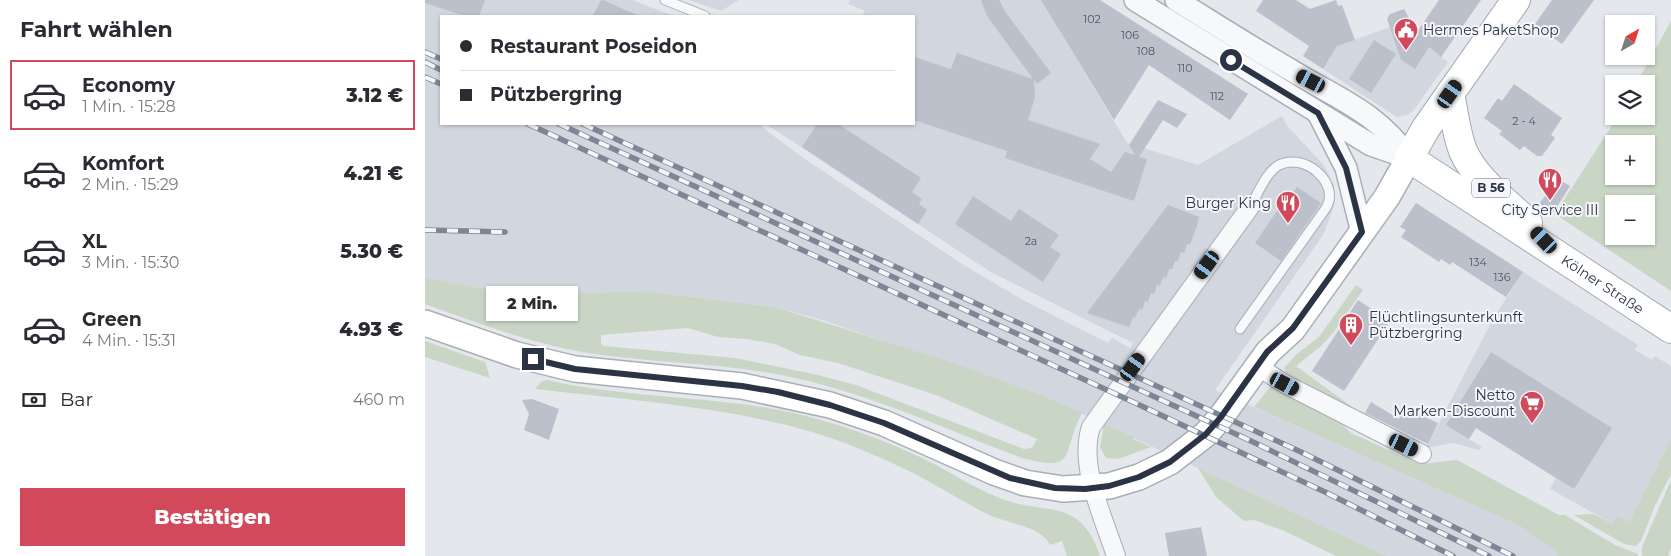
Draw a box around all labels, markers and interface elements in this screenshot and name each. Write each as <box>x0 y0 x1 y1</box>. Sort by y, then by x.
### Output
house number: 102 <box>1083 12 1101 26</box>
north arrow <box>1605 15 1655 65</box>
map controls <box>1605 15 1655 245</box>
text: Fahrt wählen <box>20 16 173 43</box>
public building icon: Hermes PaketShop <box>1393 17 1419 51</box>
place label: Hermes PaketShop <box>1423 21 1559 39</box>
house number: 106 <box>1121 28 1139 42</box>
text: Restaurant Poseidon <box>490 35 697 58</box>
house number: 108 <box>1137 44 1155 58</box>
route start <box>1220 49 1242 71</box>
house number: 110 <box>1177 61 1193 75</box>
car <box>1294 68 1327 94</box>
icon: car <box>22 73 67 118</box>
text: Economy <box>82 74 175 97</box>
button: layers <box>1605 75 1655 125</box>
car <box>1435 77 1464 111</box>
text: Pützbergring <box>490 83 622 106</box>
text: 3.12 € <box>346 84 403 107</box>
house number: 112 <box>1210 89 1224 103</box>
text: 1 Min. · 15:28 <box>82 97 176 116</box>
house number: 2 - 4 <box>1512 114 1536 128</box>
button: + <box>1605 135 1655 185</box>
icon: car <box>22 151 67 196</box>
text: Komfort <box>82 152 164 175</box>
text: 4.21 € <box>344 162 403 185</box>
restaurant icon: City Service III <box>1537 167 1563 201</box>
text: 2 Min. · 15:29 <box>82 175 179 194</box>
road number: B 56 <box>1472 178 1510 198</box>
restaurant icon: Burger King <box>1275 190 1301 224</box>
place label: Burger King <box>1185 194 1271 212</box>
button: − <box>1605 195 1655 245</box>
place label: City Service III <box>1502 201 1598 219</box>
car <box>1528 224 1559 256</box>
icon: car <box>22 229 67 274</box>
text: XL <box>82 230 107 253</box>
house number: 2a <box>1025 234 1037 248</box>
text: 5.30 € <box>340 240 403 263</box>
car <box>1192 248 1221 282</box>
street label: Kölner Straße <box>1558 251 1647 318</box>
text: 3 Min. · 15:30 <box>82 253 179 272</box>
house number: 134 <box>1469 255 1487 269</box>
house number: 136 <box>1494 270 1511 284</box>
callout: 2 Min. <box>487 286 579 322</box>
text: 2 Min. <box>507 294 557 313</box>
icon: car <box>22 307 67 352</box>
text: Green <box>82 308 142 331</box>
place label: Flüchtlingsunterkunft Pützbergring <box>1369 308 1523 342</box>
building icon: Flüchtlingsunterkunft Pützbergring <box>1338 312 1364 346</box>
text: 4.93 € <box>339 318 403 341</box>
text: 4 Min. · 15:31 <box>82 331 176 350</box>
route end <box>522 348 544 370</box>
car <box>1118 350 1147 384</box>
car <box>1268 370 1301 398</box>
icon: cash <box>20 386 48 414</box>
place label: Netto Marken-Discount <box>1393 386 1515 420</box>
text: Bar <box>60 388 93 411</box>
text: 460 m <box>353 390 405 409</box>
supermarket icon: Netto Marken-Discount <box>1519 390 1545 424</box>
car <box>1387 432 1420 458</box>
button: Bestätigen <box>20 488 405 546</box>

